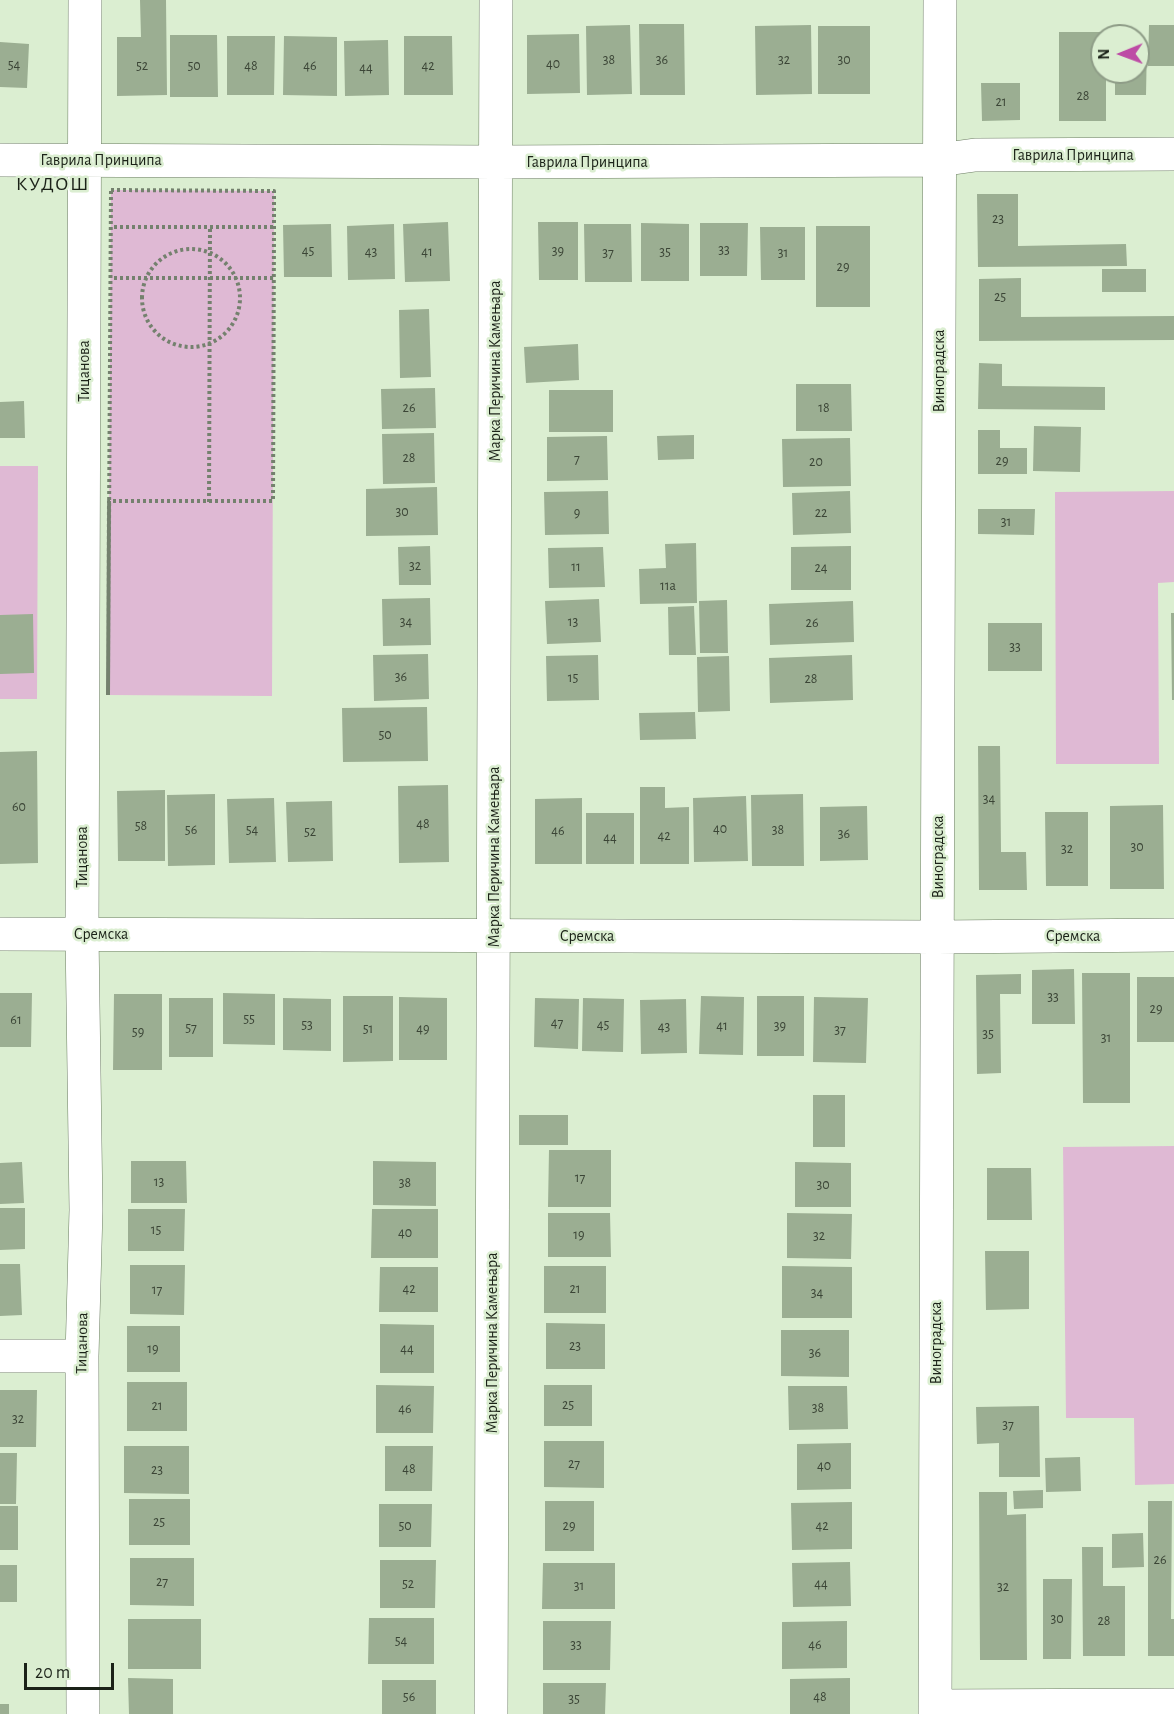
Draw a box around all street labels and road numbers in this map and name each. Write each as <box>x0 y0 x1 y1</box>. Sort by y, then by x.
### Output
street label: Гаврила Принципа <box>1012 145 1134 165</box>
street label: Гаврила Принципа <box>40 150 162 170</box>
street label: Гаврила Принципа <box>526 152 648 172</box>
street label: Марка Перичина Камењара <box>485 280 505 462</box>
street label: Виноградска <box>929 329 949 413</box>
street label: Тицанова <box>74 340 94 402</box>
street label: Марка Перичина Камењара <box>484 766 504 948</box>
street label: Виноградска <box>928 815 948 899</box>
street label: Тицанова <box>72 826 92 888</box>
street label: Сремска <box>74 924 128 944</box>
street label: Сремска <box>560 926 614 946</box>
street label: Сремска <box>1046 926 1100 946</box>
street label: Марка Перичина Камењара <box>482 1252 502 1434</box>
street label: Виноградска <box>926 1301 946 1385</box>
street label: Тицанова <box>72 1312 92 1374</box>

